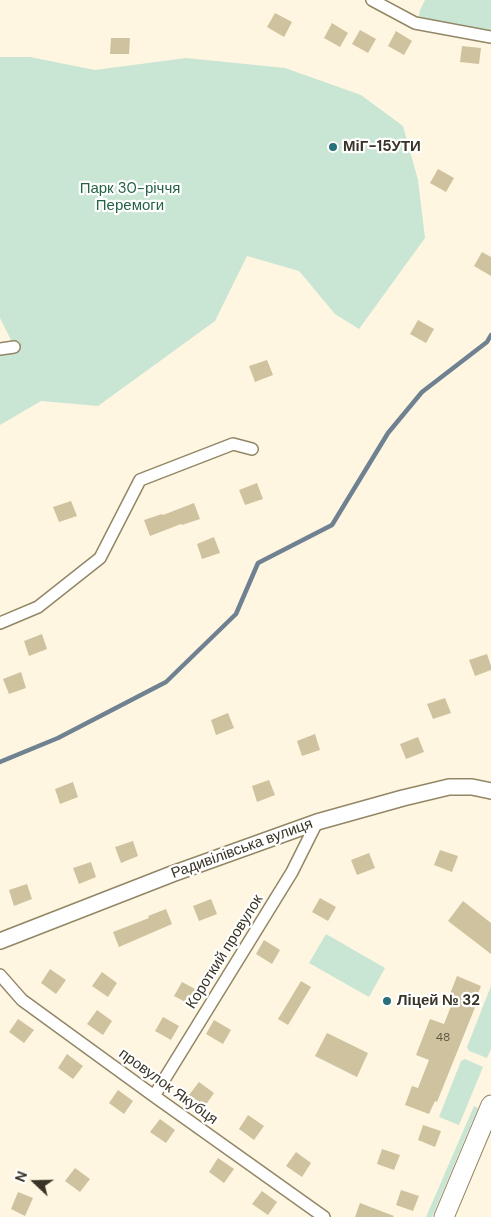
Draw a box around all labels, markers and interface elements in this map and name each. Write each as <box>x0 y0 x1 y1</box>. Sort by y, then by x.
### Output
place label: МіГ-15УТИ <box>343 138 421 156</box>
marker: МіГ-15УТИ <box>327 141 339 153</box>
park label: Парк 30-річчя Перемоги <box>80 180 180 215</box>
street label: Радивілівська вулиця <box>169 815 315 883</box>
street label: Короткий провулок <box>183 892 267 1012</box>
place label: Ліцей № 32 <box>397 992 480 1010</box>
marker: Ліцей № 32 <box>381 995 393 1007</box>
house number: 48 <box>436 1031 450 1045</box>
street label: провулок Якубця <box>115 1045 221 1129</box>
north arrow <box>10 1157 60 1207</box>
text: N <box>11 1169 31 1185</box>

